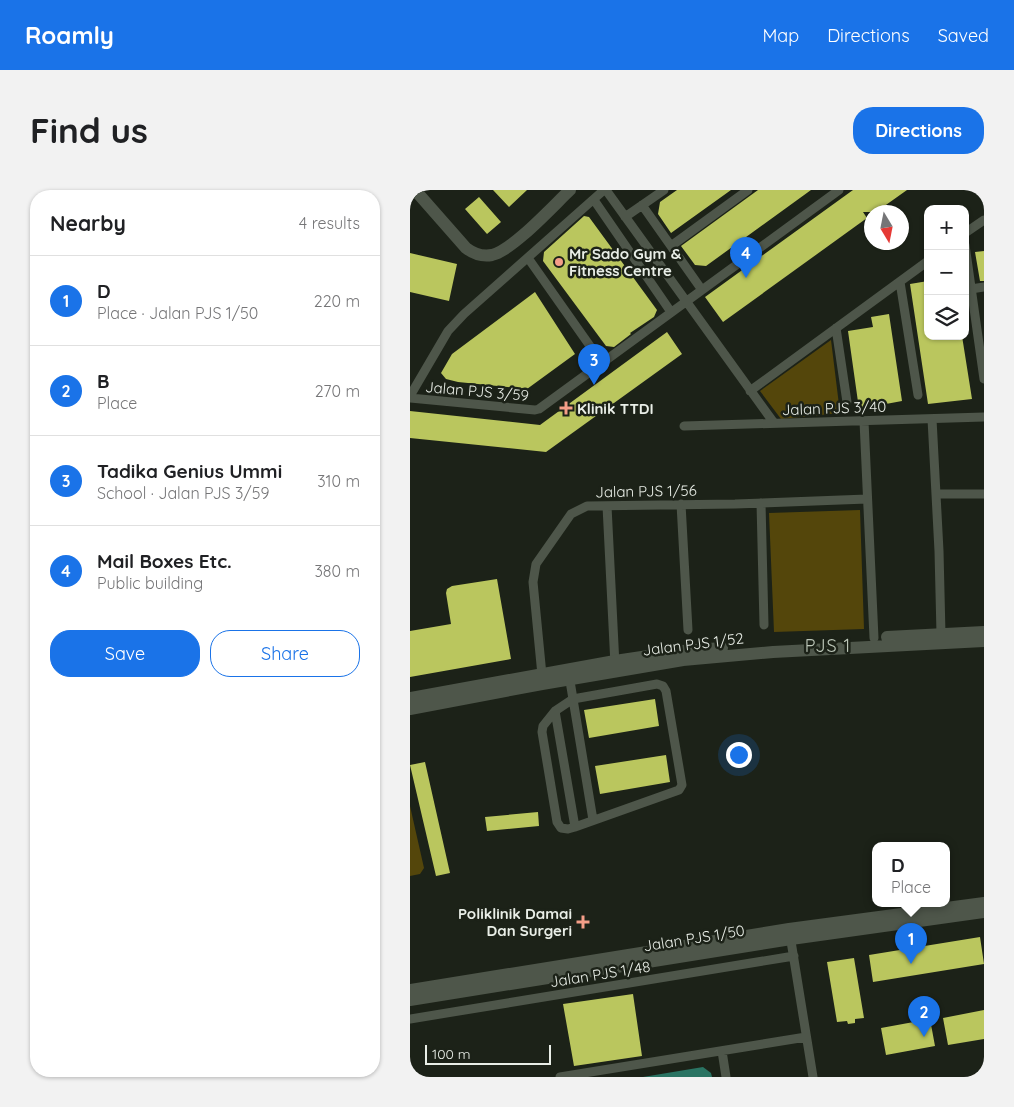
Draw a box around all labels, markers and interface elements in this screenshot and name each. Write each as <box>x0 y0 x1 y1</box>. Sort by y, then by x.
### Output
text: Roamly <box>25 20 114 50</box>
text: Map <box>762 24 799 47</box>
text: Directions <box>827 24 910 47</box>
text: Saved <box>938 24 989 47</box>
button: Directions <box>853 107 984 154</box>
text: Find us <box>30 108 148 152</box>
north arrow <box>864 205 909 250</box>
map controls <box>924 205 969 340</box>
button: + <box>924 205 969 250</box>
text: Nearby <box>50 210 126 236</box>
text: 4 results <box>299 213 360 233</box>
pin: 4 <box>730 237 762 278</box>
place label: Mr Sado Gym & Fitness Centre <box>569 244 682 280</box>
button: − <box>924 250 969 295</box>
marker: Mr Sado Gym & Fitness Centre <box>553 256 565 268</box>
text: D <box>97 279 111 303</box>
text: 1 <box>63 291 69 311</box>
text: 220 m <box>314 291 360 311</box>
button: layers <box>924 295 969 340</box>
text: Place · Jalan PJS 1/50 <box>97 303 258 323</box>
pin: 3 <box>578 344 610 385</box>
text: B <box>97 369 109 393</box>
street label: Jalan PJS 3/59 <box>424 377 530 405</box>
text: 2 <box>61 381 71 401</box>
text: 270 m <box>315 381 360 401</box>
text: Place <box>97 393 137 413</box>
street label: Jalan PJS 3/40 <box>781 397 887 419</box>
place label: Klinik TTDI <box>577 399 654 418</box>
marker: Klinik TTDI <box>559 401 573 415</box>
text: Tadika Genius Ummi <box>97 459 282 483</box>
text: 3 <box>62 471 70 491</box>
text: 310 m <box>317 471 360 491</box>
street label: Jalan PJS 1/56 <box>595 481 697 501</box>
text: School · Jalan PJS 3/59 <box>97 483 269 503</box>
text: Mail Boxes Etc. <box>97 549 232 573</box>
text: 4 <box>61 561 71 581</box>
text: 380 m <box>314 561 360 581</box>
text: Public building <box>97 573 203 593</box>
street label: Jalan PJS 1/52 <box>641 628 745 660</box>
button: Save <box>50 630 200 677</box>
button: Share <box>210 630 360 677</box>
district label: PJS 1 <box>805 634 851 657</box>
your location <box>726 742 752 768</box>
popup <box>872 842 950 907</box>
text: D <box>891 853 904 877</box>
text: Place <box>891 877 931 897</box>
place label: Poliklinik Damai Dan Surgeri <box>458 904 572 940</box>
marker: Poliklinik Damai Dan Surgeri <box>576 915 590 929</box>
street label: Jalan PJS 1/50 <box>642 921 746 955</box>
pin: 1 <box>895 923 927 964</box>
street label: Jalan PJS 1/48 <box>548 957 652 991</box>
pin: 2 <box>908 996 940 1037</box>
scale bar <box>425 1042 551 1065</box>
text: 100 m <box>432 1045 470 1063</box>

